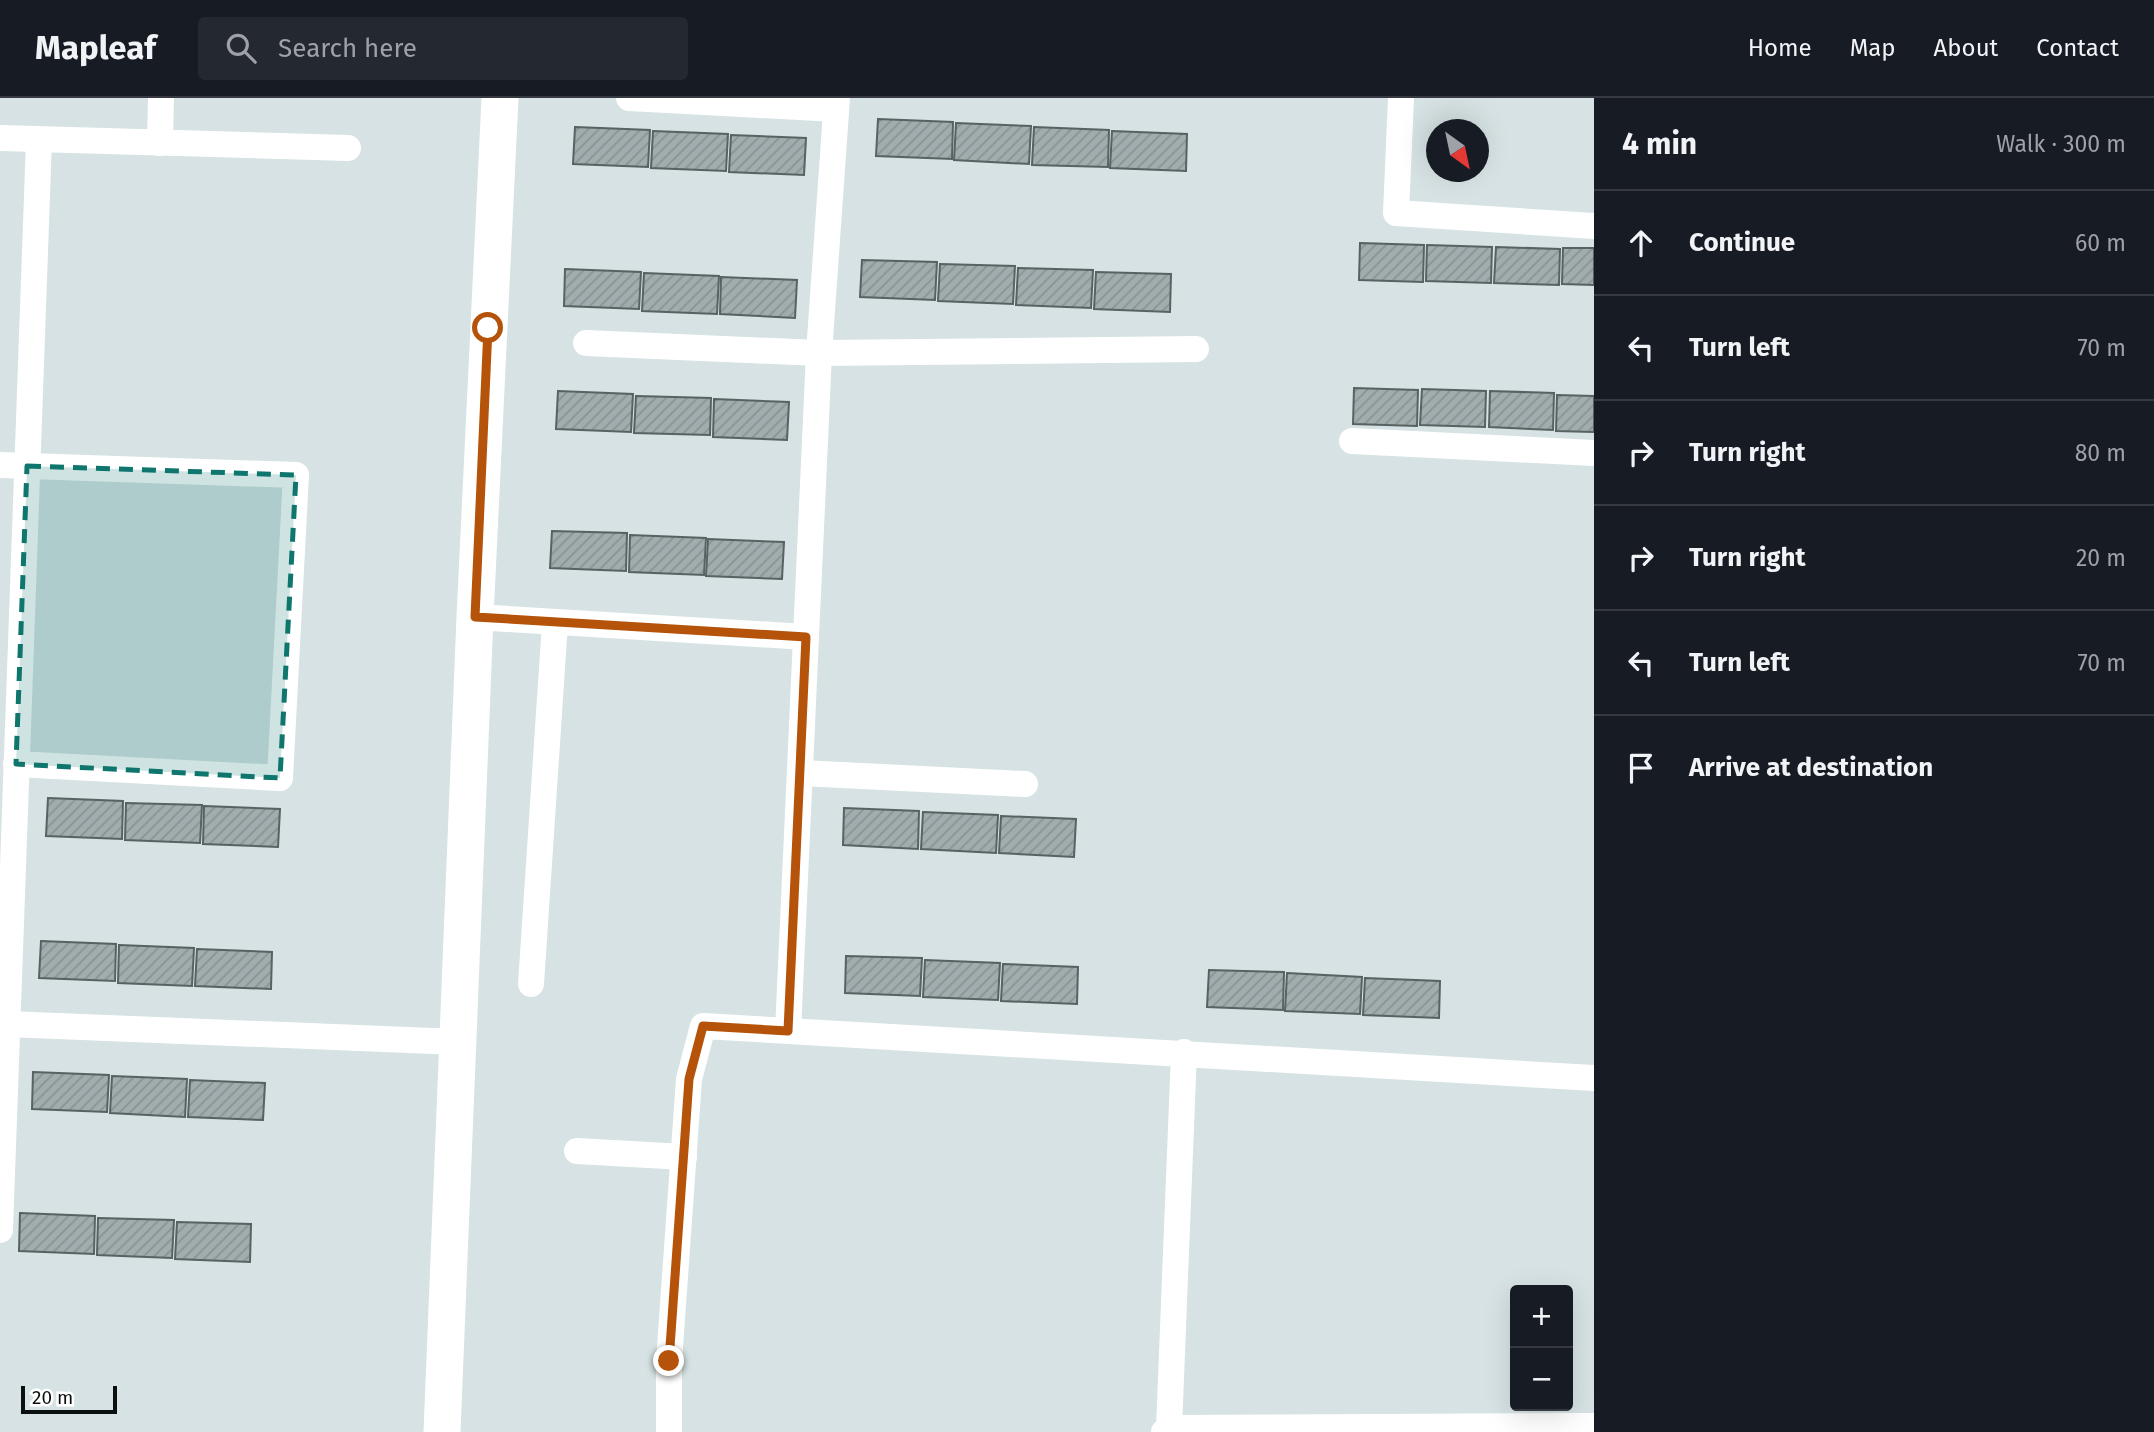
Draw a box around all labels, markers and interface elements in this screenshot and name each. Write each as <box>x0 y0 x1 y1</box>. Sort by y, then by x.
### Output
search box <box>198 17 688 80</box>
text: Mapleaf <box>35 28 156 68</box>
icon: search <box>222 29 260 67</box>
text: Search here <box>278 33 417 64</box>
text: Home <box>1748 34 1812 62</box>
text: Map <box>1850 34 1896 62</box>
text: About <box>1934 34 1998 62</box>
text: Contact <box>2036 34 2119 62</box>
north arrow <box>1426 119 1489 182</box>
text: 4 min <box>1622 126 1697 162</box>
text: Walk · 300 m <box>1996 130 2126 158</box>
icon: ahead <box>1622 224 1660 262</box>
text: Continue <box>1689 227 1795 258</box>
text: 60 m <box>2075 229 2126 257</box>
route start <box>472 312 503 343</box>
icon: left <box>1622 329 1660 367</box>
text: Turn left <box>1689 332 1790 363</box>
text: 70 m <box>2077 334 2126 362</box>
icon: right <box>1622 434 1660 472</box>
text: Turn right <box>1689 437 1806 468</box>
text: 80 m <box>2075 439 2126 467</box>
icon: right <box>1622 539 1660 577</box>
text: Turn right <box>1689 542 1806 573</box>
text: 20 m <box>2076 544 2126 572</box>
icon: left <box>1622 644 1660 682</box>
text: Turn left <box>1689 647 1790 678</box>
text: 70 m <box>2077 649 2126 677</box>
icon: arrive <box>1622 749 1660 787</box>
text: Arrive at destination <box>1689 752 1933 783</box>
map controls <box>1510 1285 1573 1411</box>
button: + <box>1510 1285 1573 1348</box>
route end <box>653 1345 684 1376</box>
button: − <box>1510 1348 1573 1411</box>
scale bar <box>21 1383 117 1415</box>
text: 20 m <box>32 1386 73 1409</box>

